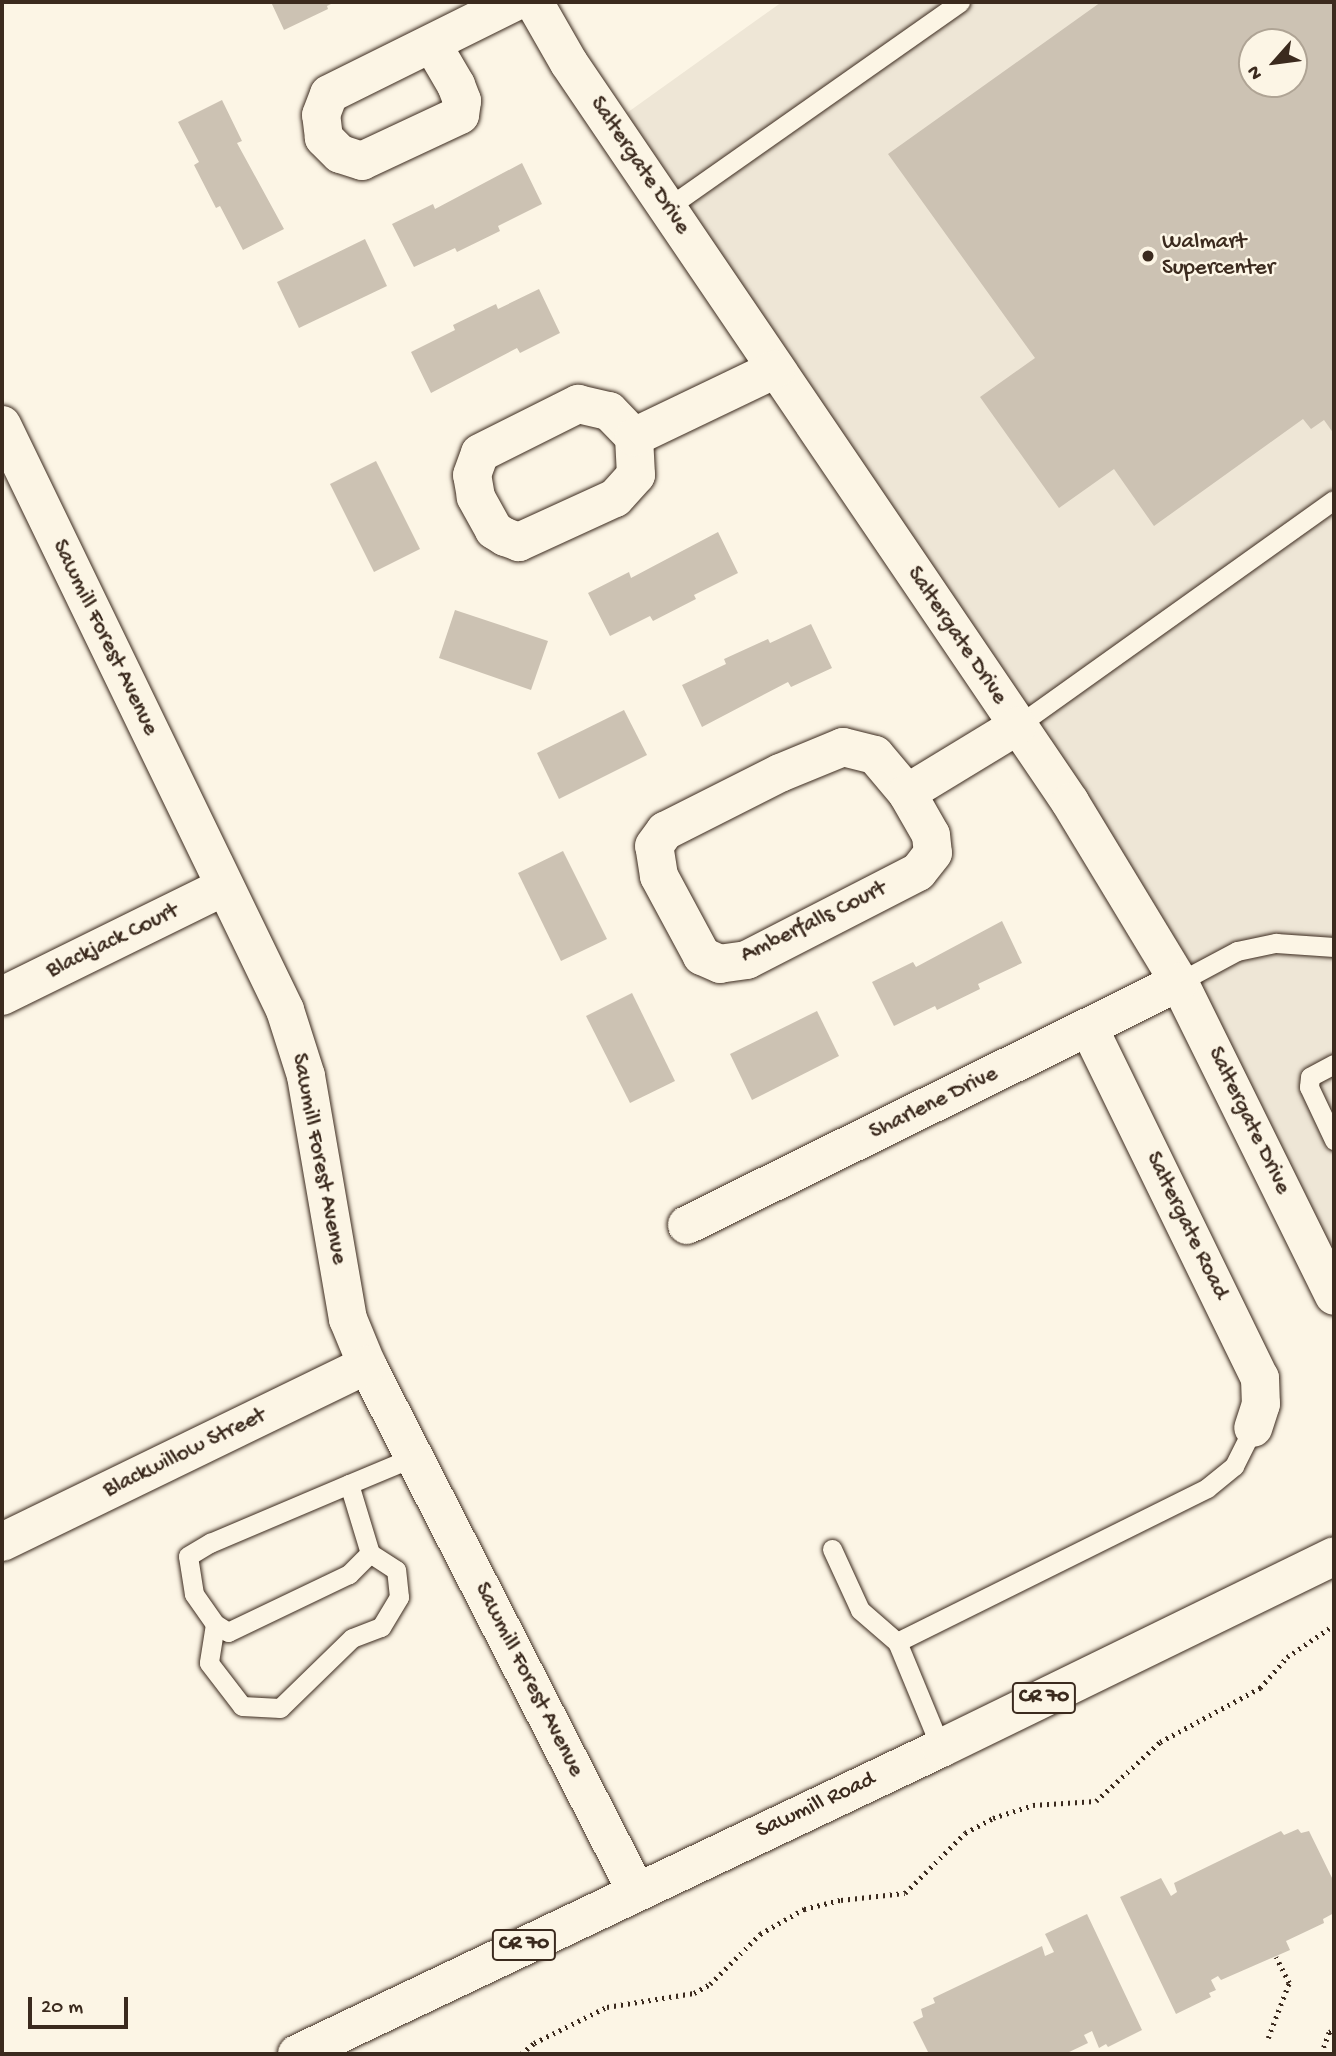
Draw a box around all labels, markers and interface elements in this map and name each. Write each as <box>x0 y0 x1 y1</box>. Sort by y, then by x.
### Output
north arrow <box>1238 28 1308 98</box>
text: N <box>1243 61 1269 83</box>
street label: Saltergate Drive <box>583 92 695 240</box>
place label: Walmart Supercenter <box>1162 229 1275 283</box>
marker: Walmart Supercenter <box>1140 248 1156 264</box>
street label: Sawmill Forest Avenue <box>45 536 163 740</box>
street label: Saltergate Drive <box>900 562 1012 710</box>
street label: Amberfalls Court <box>737 876 891 970</box>
street label: Blackjack Court <box>43 898 183 986</box>
street label: Saltergate Drive <box>1200 1043 1296 1199</box>
street label: Sawmill Forest Avenue <box>284 1051 352 1267</box>
street label: Sharlene Drive <box>865 1061 1003 1147</box>
street label: Saltergate Road <box>1138 1148 1234 1304</box>
street label: Blackwillow Street <box>99 1403 271 1505</box>
street label: Sawmill Forest Avenue <box>467 1578 589 1782</box>
road number: CR 70 <box>1011 1680 1077 1716</box>
street label: Sawmill Road <box>752 1766 880 1846</box>
road number: CR 70 <box>491 1927 557 1962</box>
scale bar <box>32 1982 131 2026</box>
text: 20 m <box>41 1996 83 2021</box>

